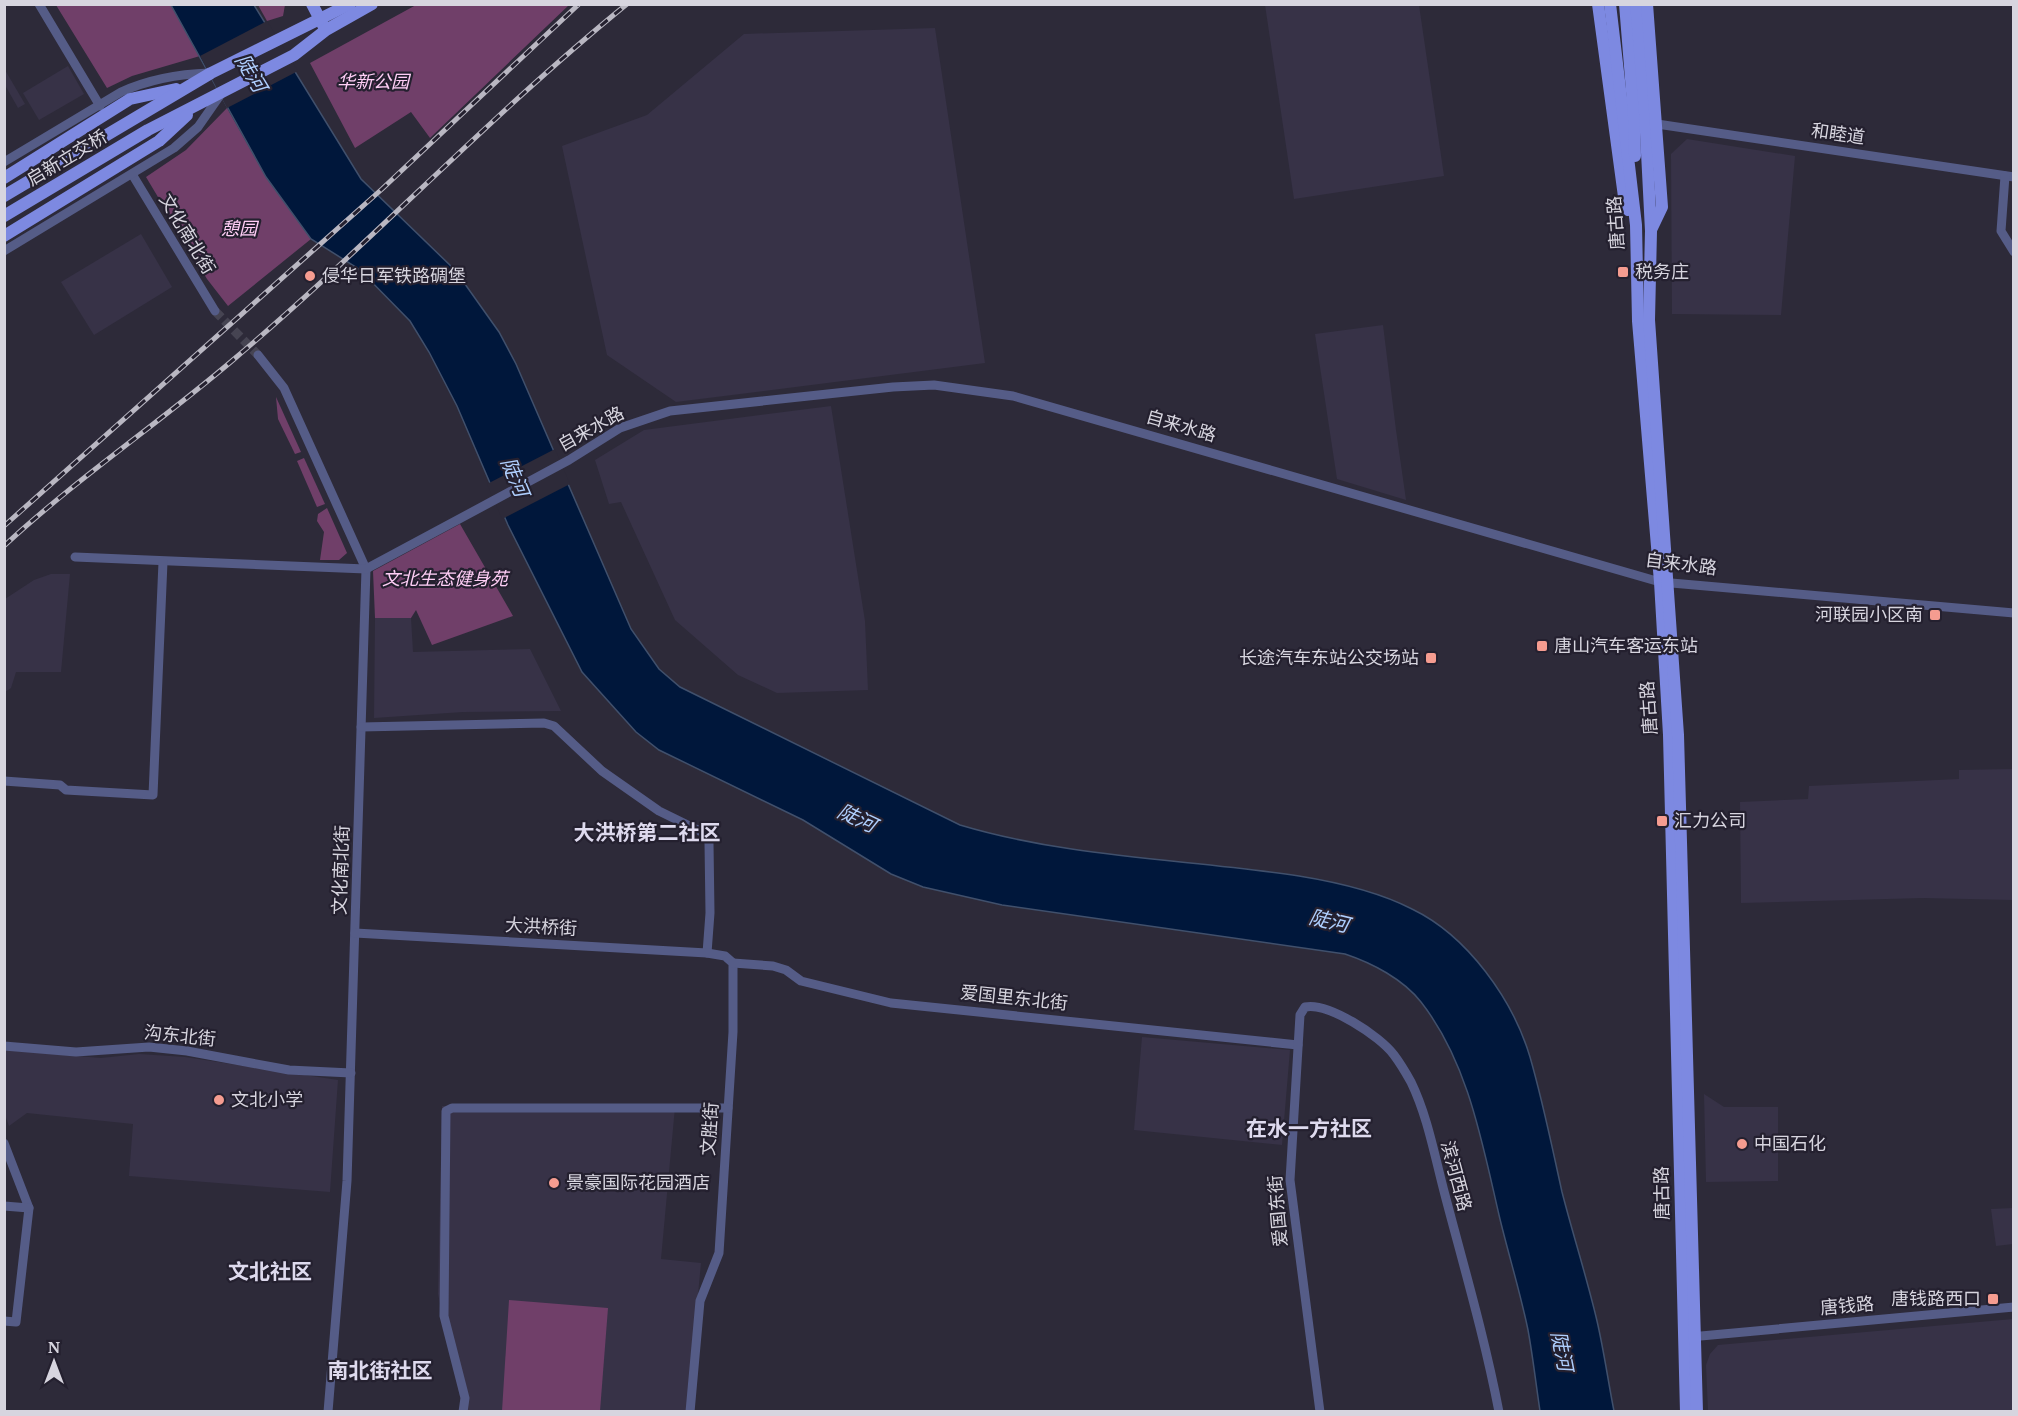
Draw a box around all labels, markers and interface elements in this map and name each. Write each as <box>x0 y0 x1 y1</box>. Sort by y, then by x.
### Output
water label: 陡河 <box>230 49 275 100</box>
park label: 华新公园 <box>337 69 412 93</box>
street label: 和睦道 <box>1810 117 1867 149</box>
street label: 启新立交桥 <box>22 124 111 191</box>
street label: 文化南北街 <box>154 189 221 278</box>
street label: 唐古路 <box>1601 195 1629 251</box>
park label: 憩园 <box>221 216 260 240</box>
place label: 税务庄 <box>1635 259 1689 283</box>
place label: 侵华日军铁路碉堡 <box>322 263 466 287</box>
marker: 税务庄 <box>1616 265 1630 279</box>
marker: 侵华日军铁路碉堡 <box>303 269 317 283</box>
street label: 自来水路 <box>553 400 628 456</box>
street label: 自来水路 <box>1143 404 1219 446</box>
water label: 陡河 <box>495 453 537 504</box>
street label: 自来水路 <box>1644 547 1718 579</box>
park label: 文北生态健身苑 <box>382 566 511 590</box>
place label: 河联园小区南 <box>1815 602 1923 626</box>
marker: 河联园小区南 <box>1928 608 1942 622</box>
place label: 唐山汽车客运东站 <box>1554 633 1698 657</box>
marker: 唐山汽车客运东站 <box>1535 639 1549 653</box>
place label: 长途汽车东站公交场站 <box>1239 645 1419 669</box>
marker: 长途汽车东站公交场站 <box>1424 651 1438 665</box>
street label: 唐古路 <box>1634 680 1662 736</box>
water label: 陡河 <box>833 797 885 840</box>
place label: 汇力公司 <box>1674 808 1746 832</box>
marker: 汇力公司 <box>1655 814 1669 828</box>
district label: 大洪桥第二社区 <box>574 818 721 846</box>
street label: 文化南北街 <box>326 825 354 915</box>
water label: 陡河 <box>1307 903 1356 939</box>
street label: 大洪桥街 <box>504 912 578 940</box>
street label: 爱国里东北街 <box>959 979 1069 1015</box>
street label: 沟东北街 <box>143 1019 217 1051</box>
place label: 文北小学 <box>231 1087 303 1111</box>
marker: 文北小学 <box>212 1093 226 1107</box>
street label: 文胜街 <box>695 1101 723 1157</box>
district label: 在水一方社区 <box>1246 1114 1372 1142</box>
place label: 中国石化 <box>1754 1131 1826 1155</box>
marker: 中国石化 <box>1735 1137 1749 1151</box>
street label: 滨河西路 <box>1436 1138 1478 1214</box>
street label: 唐古路 <box>1649 1166 1673 1220</box>
place label: 景豪国际花园酒店 <box>566 1170 710 1194</box>
street label: 爱国东街 <box>1262 1174 1292 1248</box>
marker: 景豪国际花园酒店 <box>547 1176 561 1190</box>
district label: 文北社区 <box>228 1257 312 1285</box>
place label: 唐钱路西口 <box>1891 1286 1981 1310</box>
street label: 唐钱路 <box>1819 1291 1875 1319</box>
marker: 唐钱路西口 <box>1986 1292 2000 1306</box>
water label: 陡河 <box>1545 1329 1580 1377</box>
north arrow <box>24 1332 84 1392</box>
text: N <box>48 1336 60 1358</box>
district label: 南北街社区 <box>328 1356 433 1384</box>

